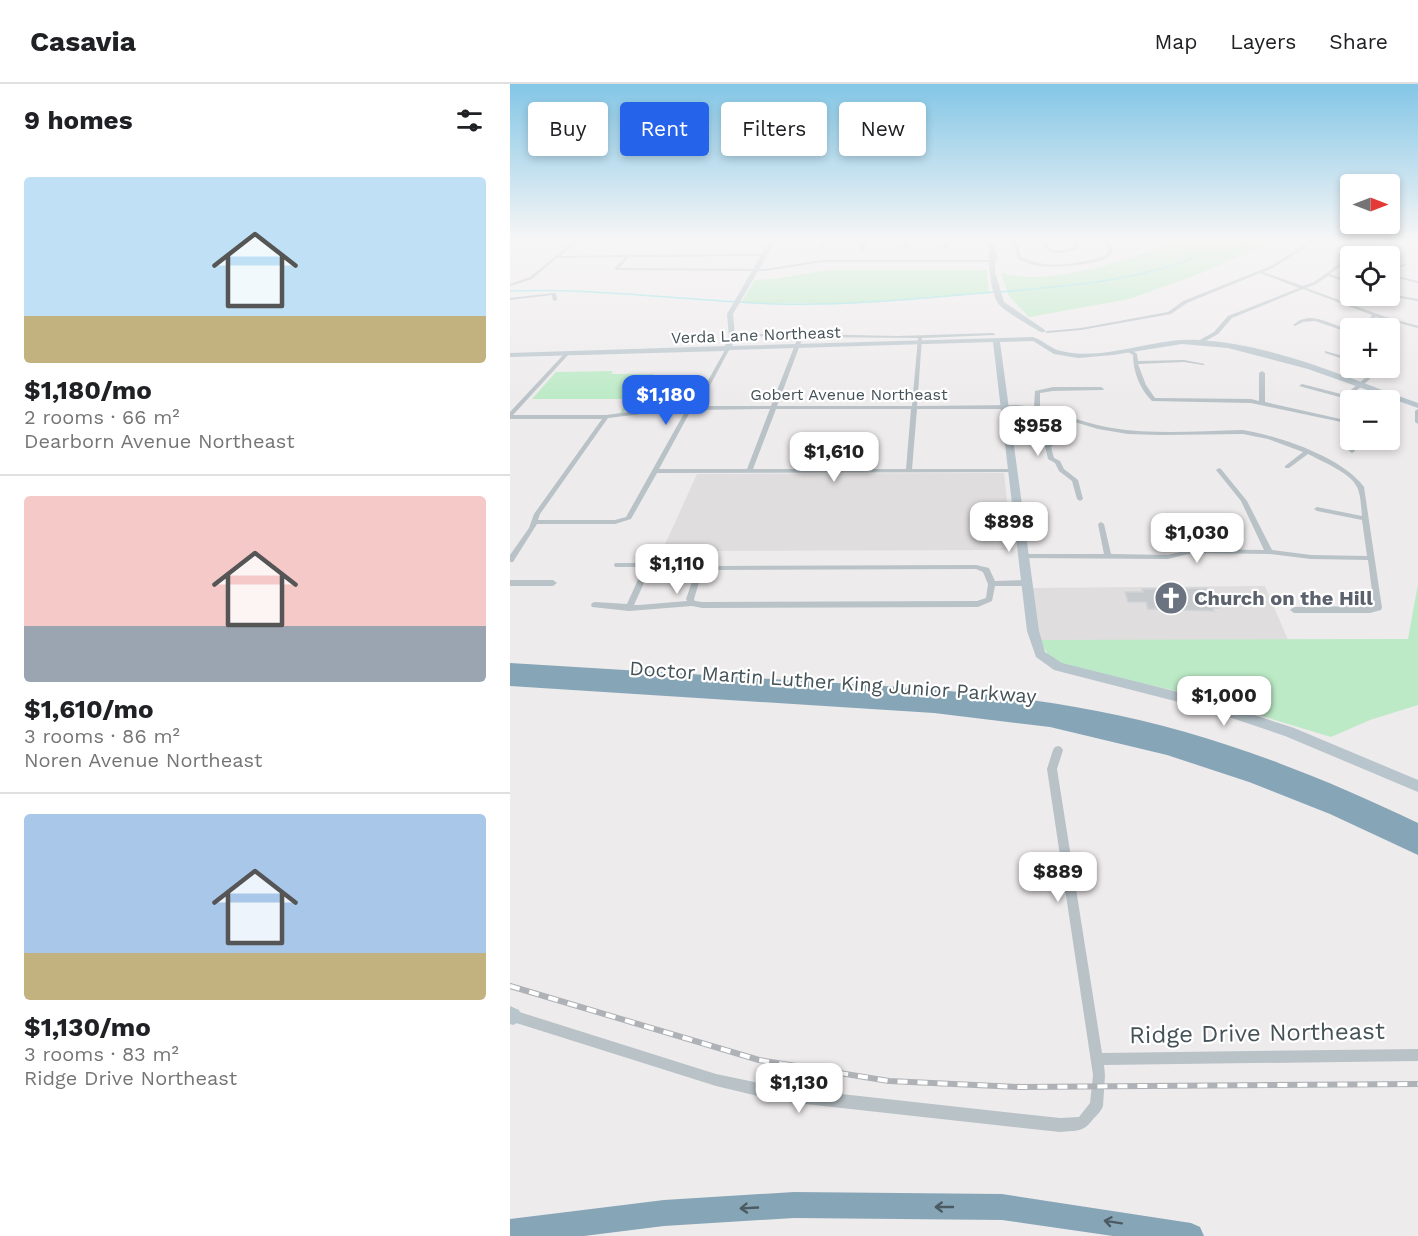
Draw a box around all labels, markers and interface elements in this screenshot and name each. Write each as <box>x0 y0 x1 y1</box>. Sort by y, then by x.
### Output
text: Casavia <box>30 25 136 58</box>
text: Map <box>1154 29 1197 54</box>
text: Layers <box>1230 29 1296 54</box>
text: Share <box>1329 29 1388 54</box>
chip: Buy <box>528 102 608 156</box>
chip: Rent <box>620 102 709 156</box>
chip: Filters <box>721 102 827 156</box>
chip: New <box>839 102 926 156</box>
icon: filters <box>453 104 486 137</box>
text: 9 homes <box>24 105 133 135</box>
north arrow <box>1340 174 1400 234</box>
map controls <box>1340 174 1400 450</box>
icon: home <box>201 216 309 324</box>
button: locate <box>1340 246 1400 306</box>
button: + <box>1340 318 1400 378</box>
street label: Verda Lane Northeast <box>671 323 841 347</box>
text: $1,180/mo <box>24 375 152 405</box>
pin: $1,180 <box>617 375 715 426</box>
text: $1,180 <box>636 382 696 406</box>
street label: Gobert Avenue Northeast <box>750 385 948 404</box>
button: − <box>1340 390 1400 450</box>
text: 2 rooms · 66 m² <box>24 405 180 429</box>
pin: $958 <box>1002 406 1074 457</box>
text: $958 <box>1013 413 1063 437</box>
text: Dearborn Avenue Northeast <box>24 429 295 453</box>
pin: $1,610 <box>785 432 883 483</box>
text: $1,610 <box>804 439 864 463</box>
pin: $898 <box>973 502 1045 553</box>
text: $898 <box>984 509 1034 533</box>
pin: $1,030 <box>1148 513 1246 564</box>
text: $1,030 <box>1165 520 1229 544</box>
icon: home <box>201 535 309 643</box>
pin: $1,110 <box>628 544 726 595</box>
text: $1,110 <box>649 551 705 575</box>
church icon: Church on the Hill <box>1153 580 1189 616</box>
place label: Church on the Hill <box>1194 586 1373 610</box>
street label: Doctor Martin Luther King Junior Parkway <box>629 656 1038 708</box>
pin: $1,000 <box>1175 676 1273 727</box>
text: $1,000 <box>1191 683 1257 707</box>
text: $1,610/mo <box>24 694 153 724</box>
text: 3 rooms · 86 m² <box>24 724 180 748</box>
text: Noren Avenue Northeast <box>24 748 262 772</box>
pin: $889 <box>1022 852 1094 903</box>
icon: home <box>201 853 309 961</box>
text: $889 <box>1033 859 1083 883</box>
text: $1,130/mo <box>24 1012 151 1042</box>
street label: Ridge Drive Northeast <box>1129 1017 1385 1049</box>
text: 3 rooms · 83 m² <box>24 1042 179 1066</box>
pin: $1,130 <box>750 1063 848 1114</box>
text: Ridge Drive Northeast <box>24 1066 237 1090</box>
text: $1,130 <box>770 1070 828 1094</box>
one-way arrow <box>934 1201 954 1213</box>
one-way arrow <box>739 1202 759 1213</box>
one-way arrow <box>1103 1217 1123 1228</box>

